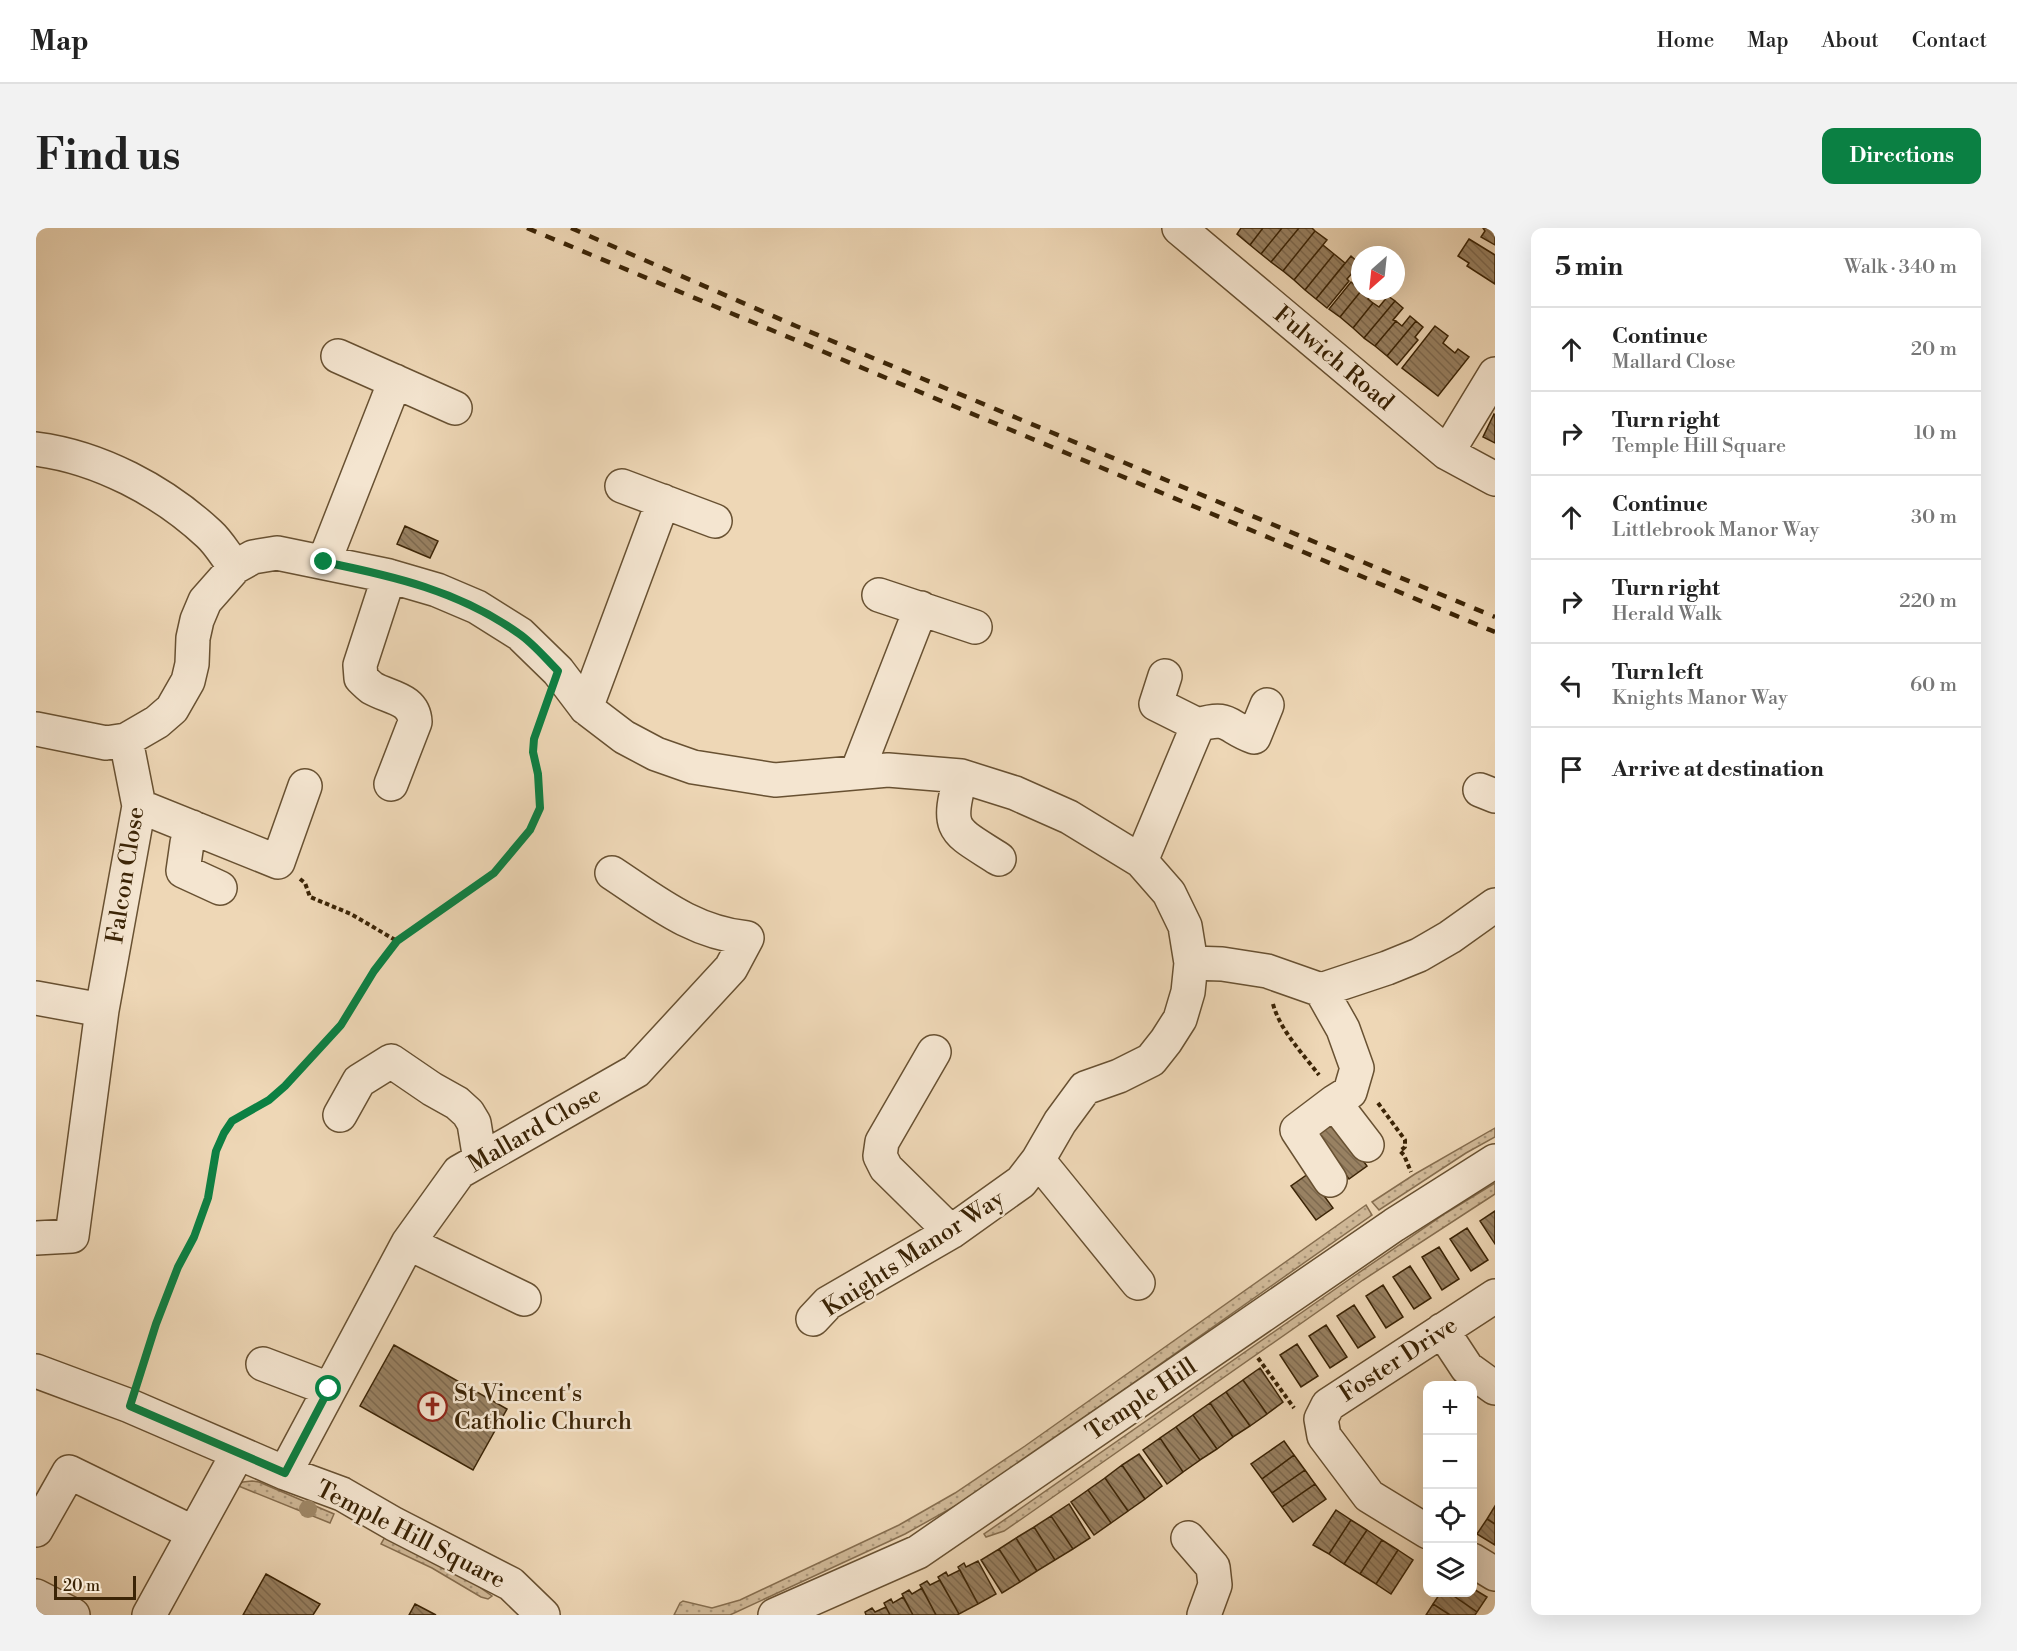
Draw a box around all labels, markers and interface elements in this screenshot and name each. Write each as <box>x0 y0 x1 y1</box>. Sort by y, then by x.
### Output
text: Map <box>30 24 89 59</box>
text: Home <box>1657 28 1714 54</box>
text: Map <box>1747 28 1789 54</box>
text: About <box>1822 28 1879 54</box>
text: Contact <box>1912 28 1987 54</box>
button: Directions <box>1822 128 1981 184</box>
text: Find us <box>36 130 180 183</box>
north arrow <box>1351 246 1405 300</box>
text: 5 min <box>1555 251 1623 283</box>
text: Walk · 340 m <box>1844 255 1957 280</box>
street label: Fulwich Road <box>1267 300 1400 418</box>
text: Continue <box>1612 323 1708 350</box>
icon: ahead <box>1555 333 1588 366</box>
text: 20 m <box>1911 337 1957 362</box>
text: Mallard Close <box>1612 350 1735 375</box>
text: Turn right <box>1612 407 1720 434</box>
icon: right <box>1555 417 1588 450</box>
text: 10 m <box>1914 421 1957 446</box>
text: Temple Hill Square <box>1612 434 1786 459</box>
text: Continue <box>1612 491 1708 518</box>
icon: ahead <box>1555 501 1588 534</box>
text: 30 m <box>1911 505 1957 530</box>
text: Littlebrook Manor Way <box>1612 518 1819 543</box>
route end <box>310 548 336 574</box>
text: Turn right <box>1612 575 1720 602</box>
icon: right <box>1555 585 1588 618</box>
text: 220 m <box>1899 589 1957 614</box>
text: Herald Walk <box>1612 602 1722 627</box>
text: Turn left <box>1612 659 1703 686</box>
icon: left <box>1555 669 1588 702</box>
text: 60 m <box>1910 673 1957 698</box>
text: Knights Manor Way <box>1612 686 1788 711</box>
icon: arrive <box>1555 753 1588 786</box>
text: Arrive at destination <box>1612 756 1824 783</box>
street label: Falcon Close <box>100 805 152 946</box>
street label: Mallard Close <box>463 1080 606 1180</box>
street label: Knights Manor Way <box>817 1184 1010 1324</box>
street label: Foster Drive <box>1334 1310 1463 1409</box>
street label: Temple Hill <box>1080 1352 1203 1448</box>
route start <box>315 1375 341 1401</box>
place label: St Vincent's Catholic Church <box>454 1379 632 1437</box>
map controls <box>1423 1381 1477 1597</box>
button: + <box>1423 1381 1477 1435</box>
church icon: St Vincent's Catholic Church <box>417 1391 449 1423</box>
button: − <box>1423 1435 1477 1489</box>
street label: Temple Hill Square <box>311 1474 510 1596</box>
button: locate <box>1423 1489 1477 1543</box>
button: layers <box>1423 1543 1477 1597</box>
scale bar <box>54 1573 136 1600</box>
text: 20 m <box>63 1576 100 1596</box>

